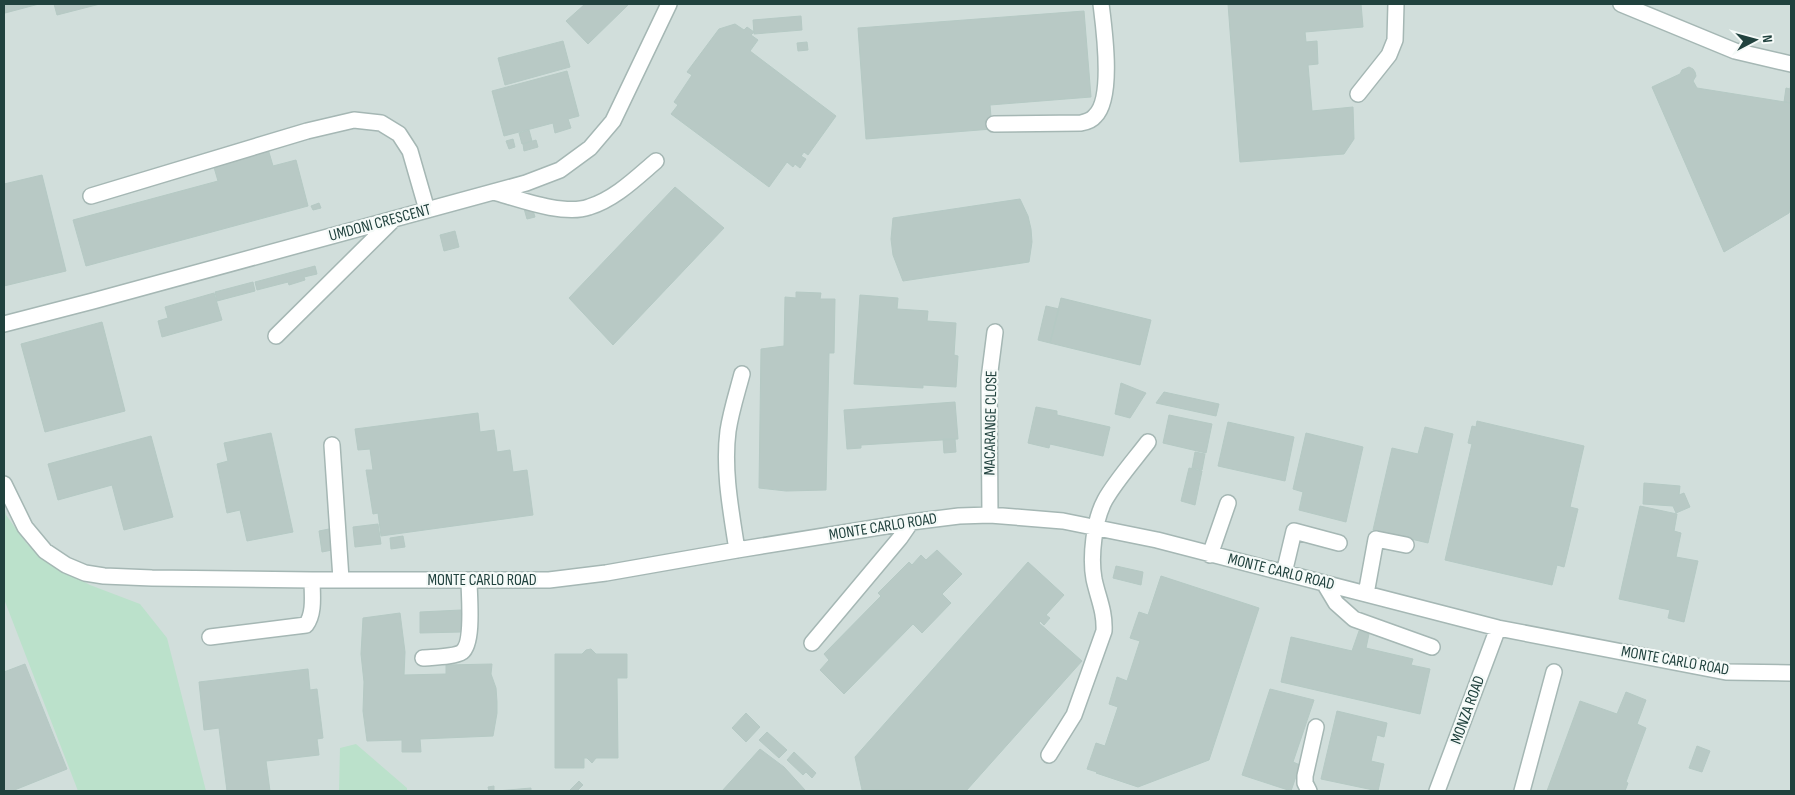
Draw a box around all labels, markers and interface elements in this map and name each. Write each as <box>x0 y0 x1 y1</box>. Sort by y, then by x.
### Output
north arrow <box>1730 15 1780 65</box>
text: N <box>1759 34 1776 43</box>
street label: UMDONI CRESCENT <box>327 200 433 246</box>
street label: MACARANGE CLOSE <box>981 370 1001 476</box>
street label: MONTE CARLO ROAD <box>828 509 938 545</box>
street label: MONTE CARLO ROAD <box>1226 550 1336 594</box>
street label: MONTE CARLO ROAD <box>427 571 537 590</box>
street label: MONTE CARLO ROAD <box>1620 642 1730 680</box>
street label: MONZA ROAD <box>1447 673 1489 747</box>

